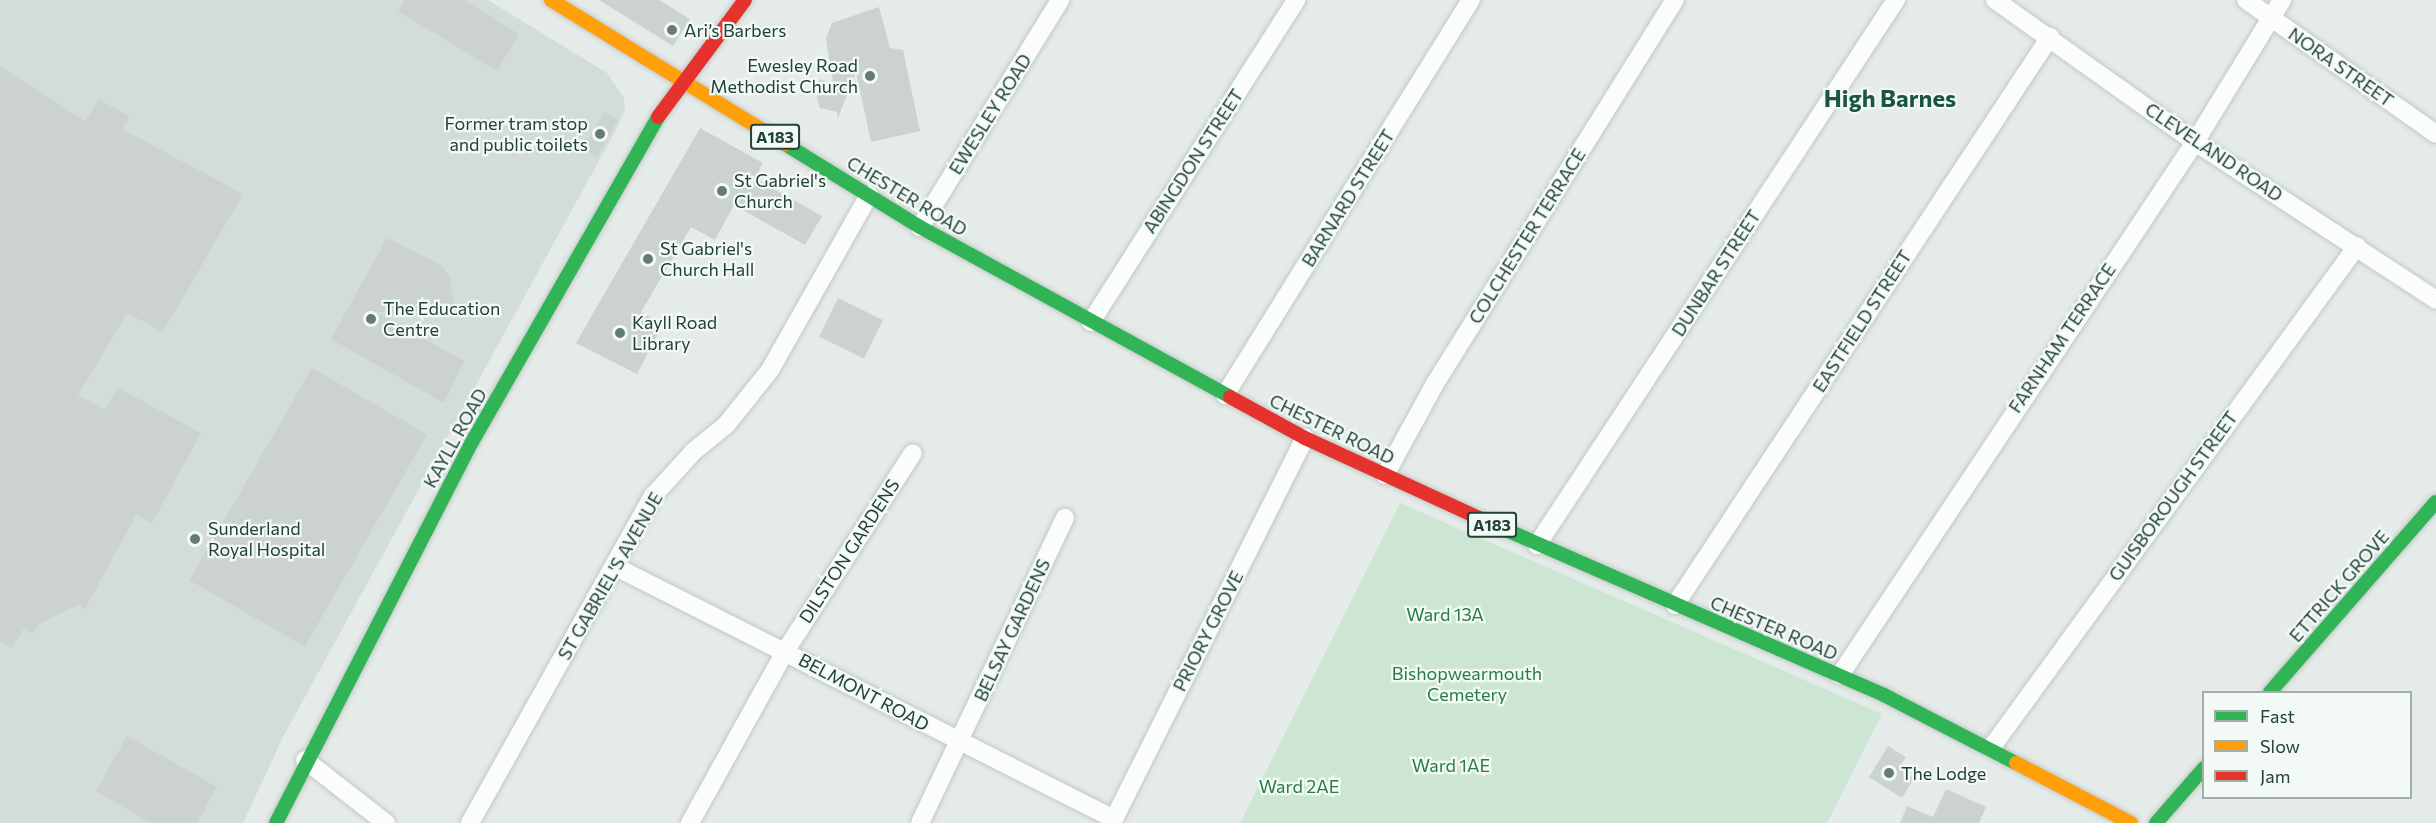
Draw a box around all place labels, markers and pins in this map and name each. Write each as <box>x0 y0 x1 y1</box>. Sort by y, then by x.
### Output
place label: Ari’s Barbers <box>684 19 786 41</box>
marker: Ari’s Barbers <box>665 23 679 37</box>
place label: Ewesley Road Methodist Church <box>710 55 858 98</box>
marker: Ewesley Road Methodist Church <box>863 69 877 83</box>
place label: Former tram stop and public toilets <box>445 113 588 156</box>
marker: Former tram stop and public toilets <box>593 127 607 141</box>
place label: St Gabriel's Church <box>734 170 826 213</box>
marker: St Gabriel's Church <box>715 184 729 198</box>
place label: St Gabriel's Church Hall <box>660 238 754 280</box>
marker: St Gabriel's Church Hall <box>641 252 655 266</box>
place label: The Education Centre <box>383 298 500 340</box>
marker: The Education Centre <box>364 312 378 326</box>
place label: Kayll Road Library <box>632 312 717 354</box>
marker: Kayll Road Library <box>613 326 627 340</box>
place label: Sunderland Royal Hospital <box>208 518 325 560</box>
marker: Sunderland Royal Hospital <box>186 530 204 548</box>
place label: The Lodge <box>1901 762 1986 784</box>
marker: The Lodge <box>1882 766 1896 780</box>

